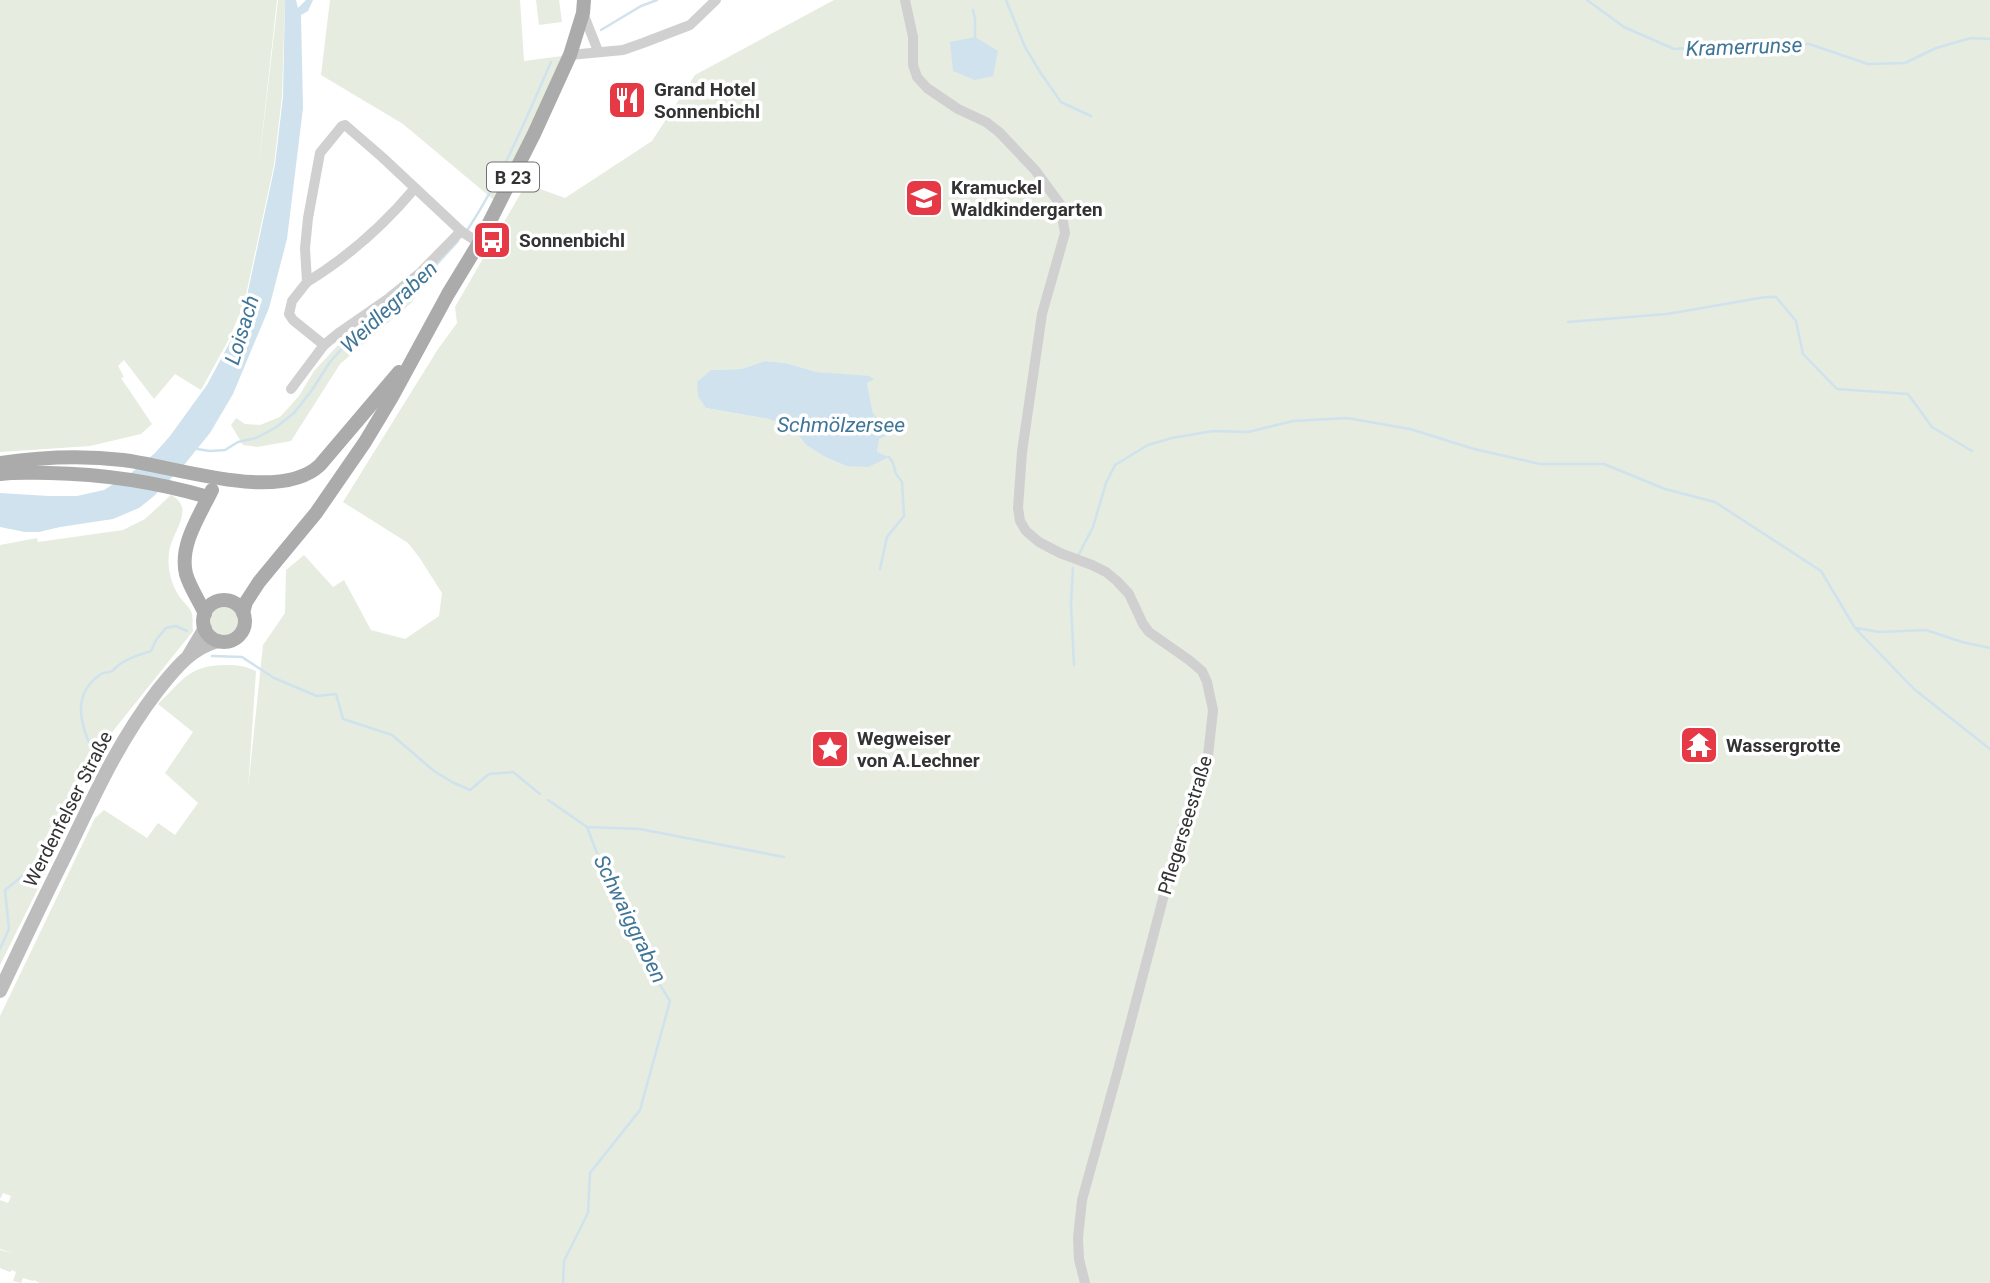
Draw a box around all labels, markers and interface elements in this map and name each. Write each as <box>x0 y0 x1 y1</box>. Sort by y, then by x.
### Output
water label: Kramerrunse <box>1685 33 1803 61</box>
place label: Grand Hotel Sonnenbichl <box>654 78 760 123</box>
restaurant icon: Grand Hotel Sonnenbichl <box>606 79 648 121</box>
road number: B 23 <box>487 162 539 192</box>
place label: Kramuckel Waldkindergarten <box>951 176 1103 221</box>
school or university icon: Kramuckel Waldkindergarten <box>903 177 945 219</box>
bus stop icon: Sonnenbichl <box>471 219 513 261</box>
place label: Sonnenbichl <box>519 229 625 252</box>
water label: Weidlegraben <box>336 256 442 358</box>
water label: Loisach <box>220 293 264 367</box>
water label: Schmölzersee <box>777 413 905 437</box>
temple icon: Wassergrotte <box>1678 724 1720 766</box>
street label: Werdenfelser Straße <box>19 727 117 891</box>
place label: Wegweiser von A.Lechner <box>857 727 980 772</box>
place icon: Wegweiser von A.Lechner <box>809 728 851 770</box>
place label: Wassergrotte <box>1726 734 1840 757</box>
street label: Pflegerseestraße <box>1153 753 1217 897</box>
water label: Schwaiggraben <box>589 851 671 987</box>

